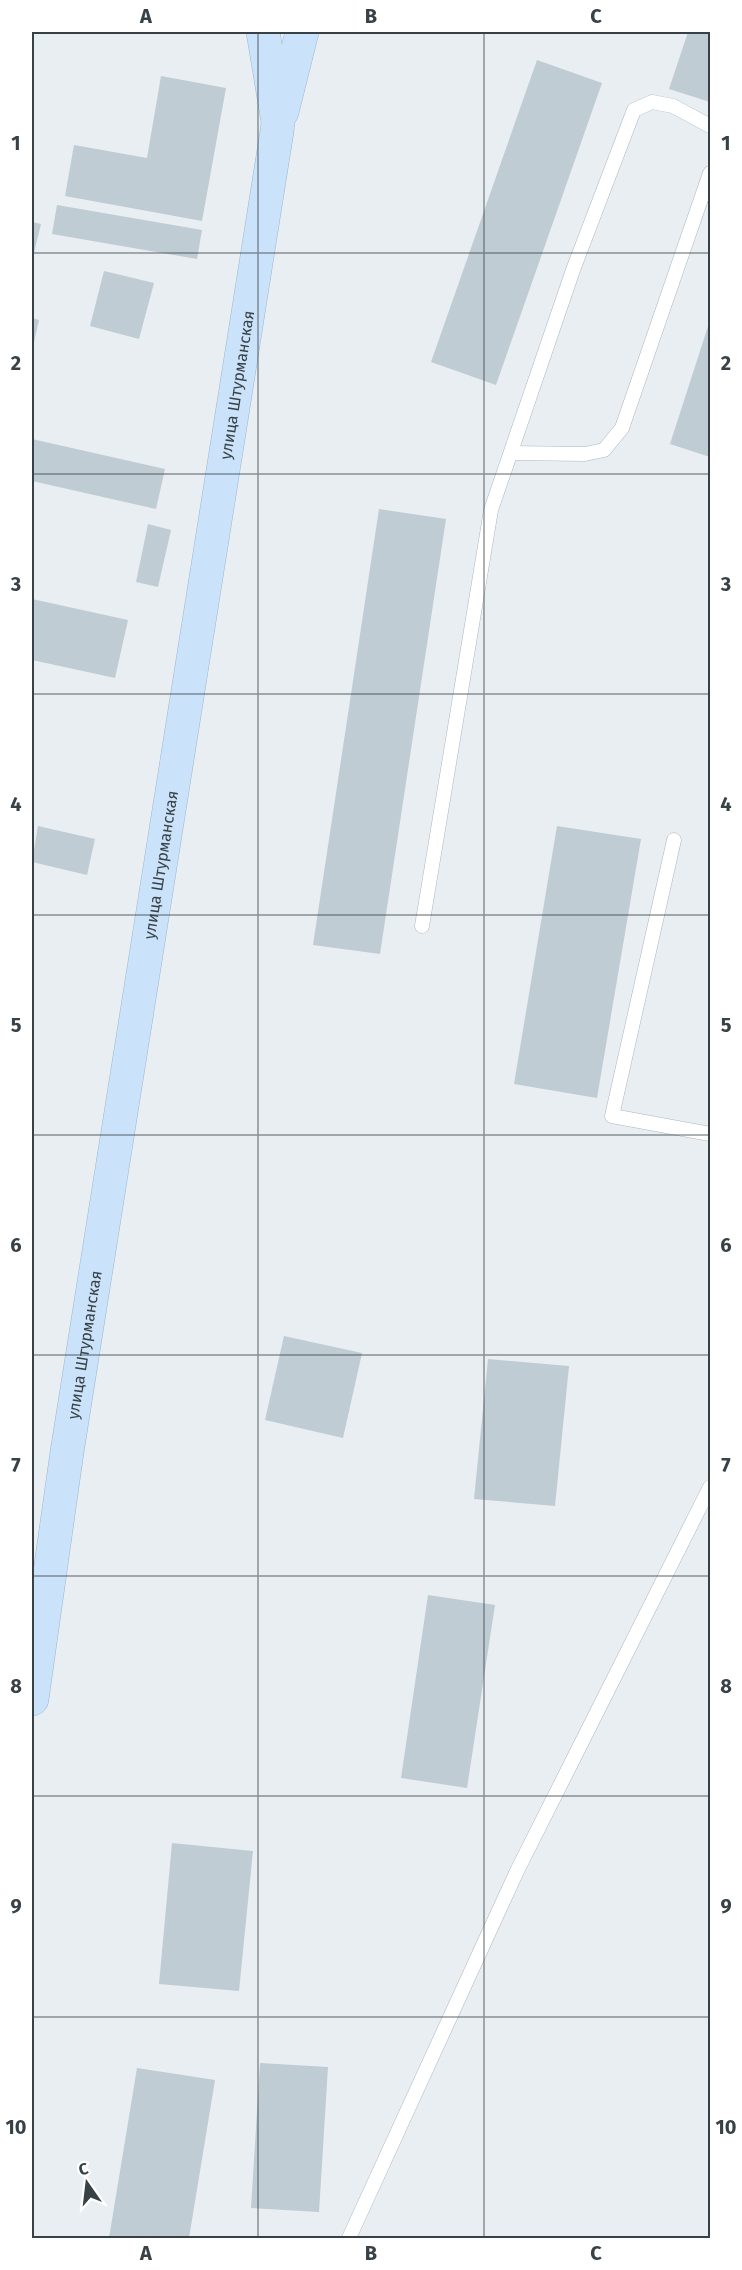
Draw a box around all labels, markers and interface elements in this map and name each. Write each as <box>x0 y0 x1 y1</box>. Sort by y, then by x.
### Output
text: A <box>139 4 153 28</box>
text: B <box>365 4 377 28</box>
text: C <box>590 4 602 28</box>
text: 1 <box>11 131 21 155</box>
text: 1 <box>721 131 731 155</box>
street label: улица Штурманская <box>216 309 258 461</box>
text: 2 <box>11 351 21 375</box>
text: 2 <box>721 351 731 375</box>
text: 3 <box>10 572 21 596</box>
text: 3 <box>720 572 731 596</box>
street label: улица Штурманская <box>140 789 182 941</box>
text: 4 <box>10 792 22 816</box>
text: 4 <box>720 792 732 816</box>
text: 5 <box>11 1013 22 1037</box>
text: 5 <box>721 1013 732 1037</box>
text: 6 <box>10 1233 22 1257</box>
text: 6 <box>720 1233 732 1257</box>
street label: улица Штурманская <box>63 1269 106 1421</box>
text: 7 <box>11 1453 21 1477</box>
text: 7 <box>721 1453 731 1477</box>
text: 8 <box>10 1674 22 1698</box>
text: 8 <box>720 1674 732 1698</box>
text: 9 <box>10 1894 22 1918</box>
text: 9 <box>720 1894 732 1918</box>
text: 10 <box>6 2115 26 2139</box>
text: 10 <box>716 2115 736 2139</box>
north arrow <box>57 2153 117 2213</box>
text: С <box>77 2158 91 2179</box>
text: A <box>139 2241 153 2265</box>
text: B <box>365 2241 377 2265</box>
text: C <box>590 2241 602 2265</box>

